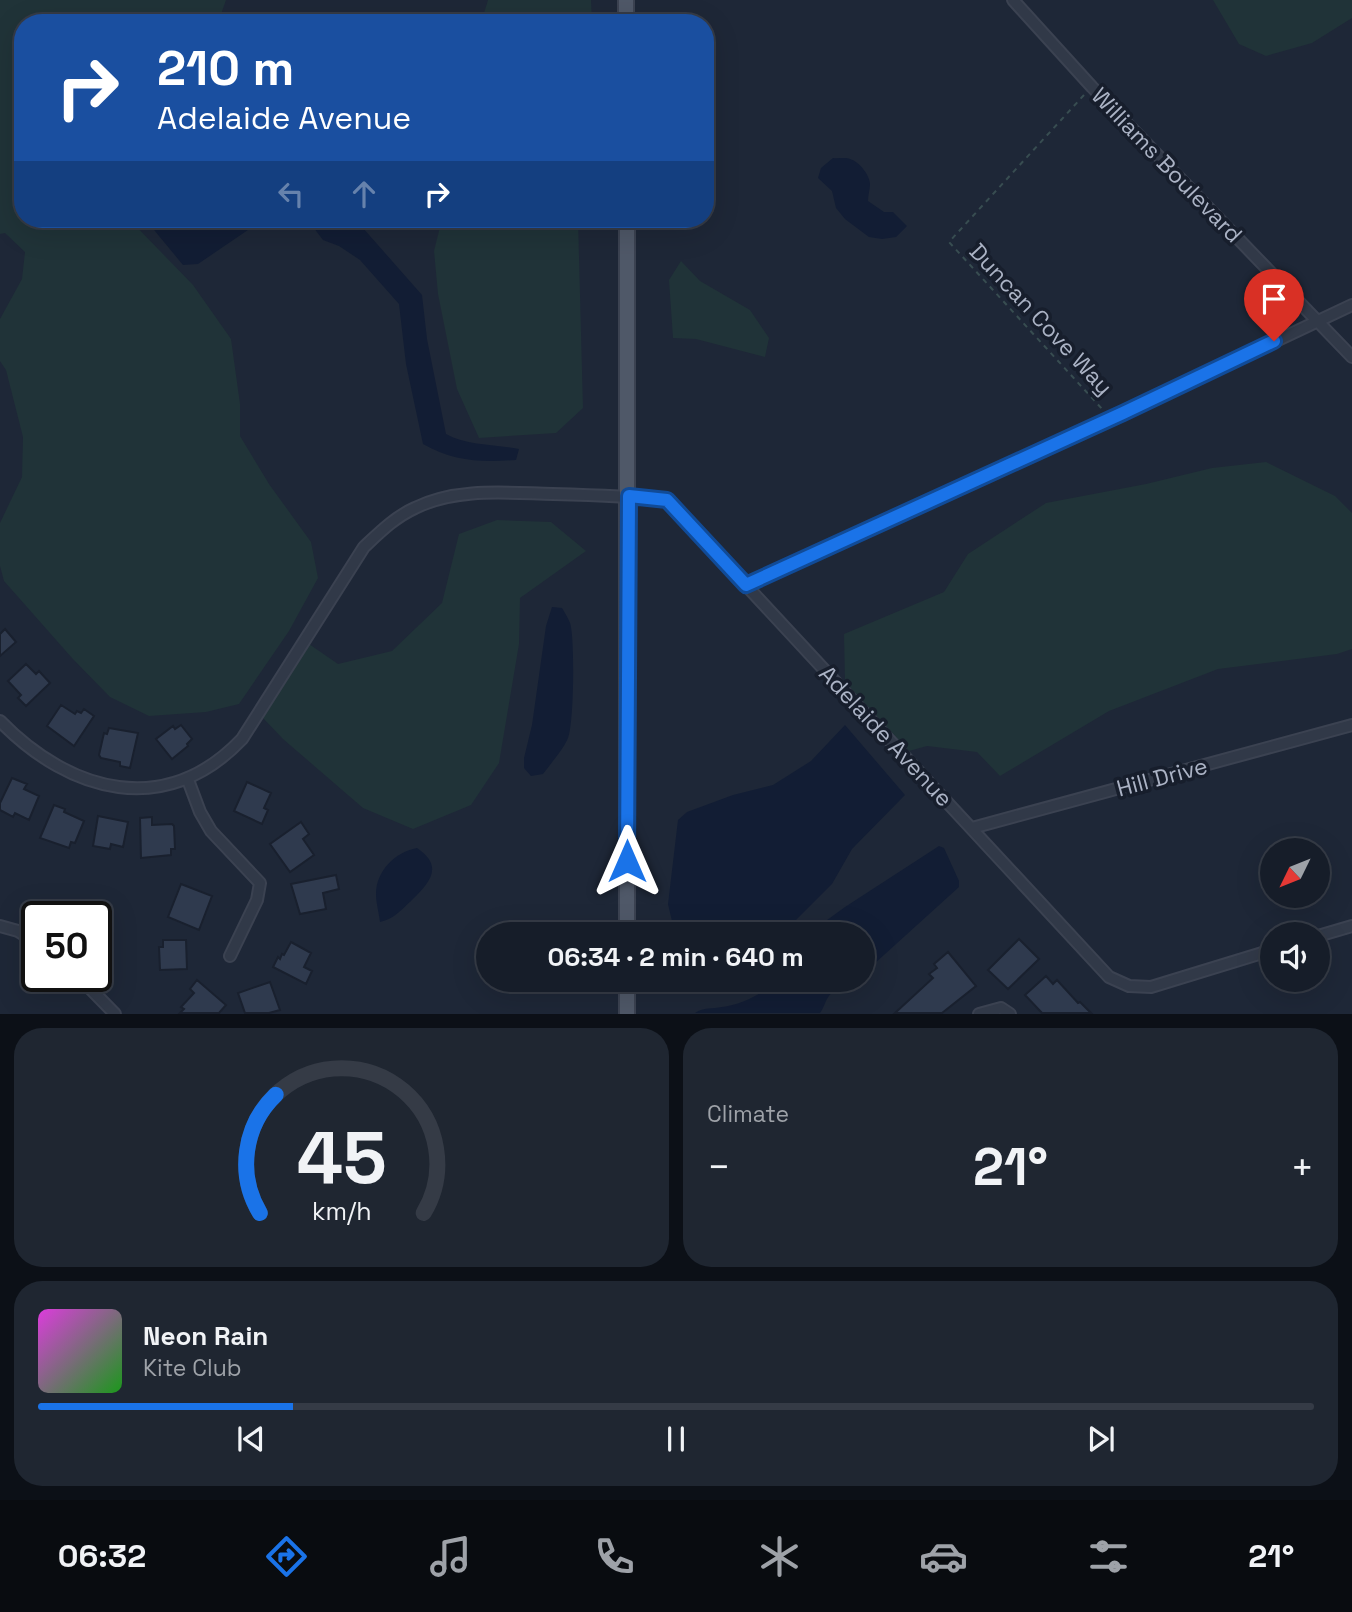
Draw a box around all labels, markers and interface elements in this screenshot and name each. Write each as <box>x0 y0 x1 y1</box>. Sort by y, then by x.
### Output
text: 210 m <box>157 37 294 99</box>
icon: right <box>42 42 133 133</box>
street label: Williams Boulevard <box>1085 81 1249 249</box>
text: Adelaide Avenue <box>157 98 411 138</box>
icon: left <box>272 175 310 213</box>
icon: ahead <box>345 175 383 213</box>
icon: right <box>418 175 456 213</box>
street label: Duncan Cove Way <box>963 237 1119 401</box>
pin <box>1244 269 1304 341</box>
icon: arrive <box>1255 280 1293 318</box>
street label: Adelaide Avenue <box>813 659 959 813</box>
street label: Hill Drive <box>1113 750 1211 804</box>
position arrow <box>590 824 664 898</box>
north arrow <box>1260 838 1330 908</box>
map controls <box>1260 838 1330 992</box>
speed limit sign: 50 <box>21 901 112 992</box>
button: sound <box>1260 922 1330 992</box>
text: 06:34 · 2 min · 640 m <box>547 940 804 974</box>
text: Climate <box>707 1099 789 1129</box>
text: 45 <box>297 1112 386 1205</box>
text: 21° <box>973 1134 1048 1200</box>
text: − <box>707 1143 731 1191</box>
text: + <box>1290 1143 1314 1191</box>
text: km/h <box>312 1195 371 1227</box>
text: Neon Rain <box>143 1319 268 1353</box>
text: Kite Club <box>143 1353 242 1383</box>
icon: previous <box>232 1420 270 1458</box>
icon: pause <box>657 1420 695 1458</box>
icon: next <box>1082 1420 1120 1458</box>
icon: directions <box>262 1532 311 1581</box>
icon: music <box>426 1532 475 1581</box>
icon: phone <box>590 1532 639 1581</box>
icon: climate <box>755 1532 804 1581</box>
icon: car <box>919 1532 968 1581</box>
icon: filters <box>1084 1532 1133 1581</box>
text: 06:32 <box>58 1536 146 1576</box>
text: 21° <box>1248 1536 1294 1576</box>

